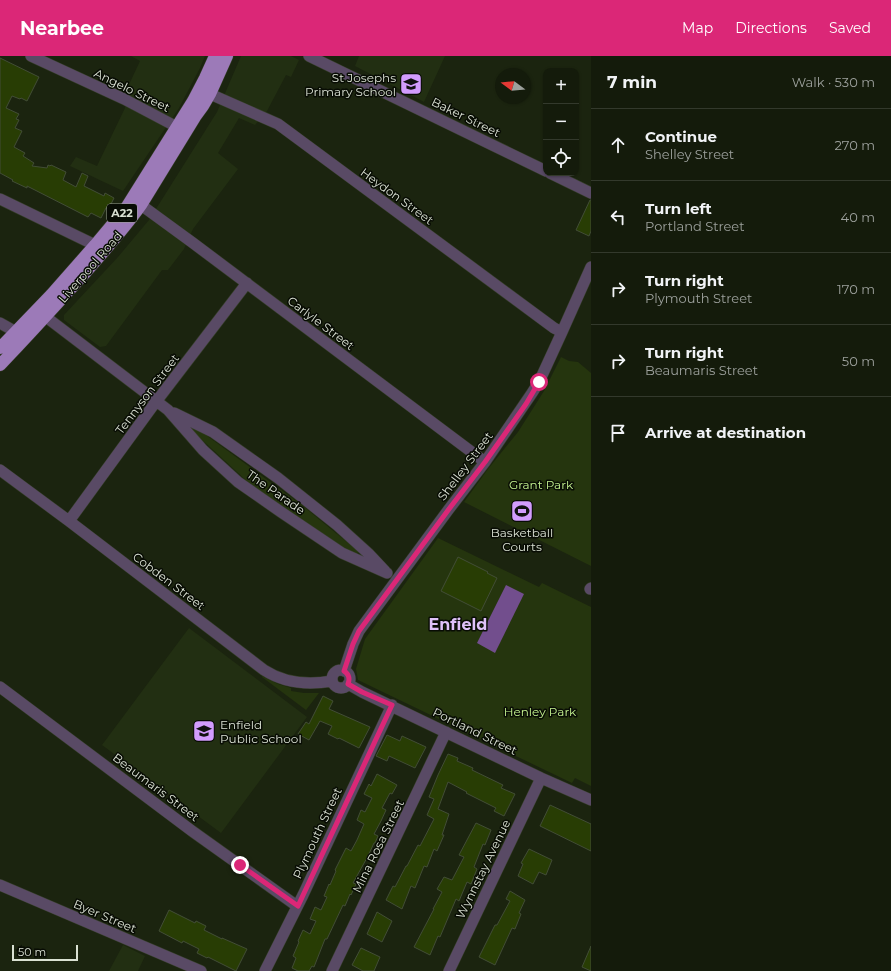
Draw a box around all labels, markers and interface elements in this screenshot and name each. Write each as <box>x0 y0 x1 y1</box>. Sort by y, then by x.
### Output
text: Nearbee <box>20 17 104 40</box>
text: Map <box>682 19 713 37</box>
text: Directions <box>735 19 807 37</box>
text: Saved <box>829 19 871 37</box>
street label: Angelo Street <box>92 65 172 115</box>
north arrow <box>495 68 531 104</box>
map controls <box>543 68 579 176</box>
button: + <box>543 68 579 104</box>
place label: St Josephs Primary School <box>305 70 396 99</box>
school or university icon: St Josephs Primary School <box>398 71 424 97</box>
text: 7 min <box>607 72 657 92</box>
text: Walk · 530 m <box>792 74 875 90</box>
street label: Baker Street <box>429 94 503 140</box>
button: − <box>543 104 579 140</box>
text: Continue <box>645 127 717 146</box>
icon: ahead <box>607 134 629 156</box>
text: 270 m <box>834 137 875 153</box>
button: locate <box>543 140 579 176</box>
text: Shelley Street <box>645 146 734 162</box>
street label: Heydon Street <box>358 165 436 228</box>
text: Turn left <box>645 199 712 218</box>
road number: A22 <box>107 204 137 222</box>
icon: left <box>607 206 629 228</box>
text: 40 m <box>841 209 875 225</box>
text: Portland Street <box>645 218 744 234</box>
street label: Liverpool Road <box>55 228 125 306</box>
text: Turn right <box>645 271 724 290</box>
icon: right <box>607 278 629 300</box>
text: 170 m <box>837 281 875 297</box>
text: Plymouth Street <box>645 290 752 306</box>
street label: Carlyle Street <box>285 293 357 353</box>
text: Turn right <box>645 343 724 362</box>
icon: right <box>607 350 629 372</box>
street label: Tennyson Street <box>112 351 182 437</box>
text: 50 m <box>842 353 875 369</box>
text: Beaumaris Street <box>645 362 758 378</box>
route start <box>530 373 548 391</box>
icon: arrive <box>607 422 629 444</box>
text: Arrive at destination <box>645 423 806 442</box>
street label: Shelley Street <box>434 429 496 503</box>
street label: The Parade <box>244 466 308 518</box>
park label: Grant Park <box>509 477 574 492</box>
sports icon: Basketball Courts <box>509 498 535 524</box>
place label: Basketball Courts <box>491 525 553 554</box>
street label: Cobden Street <box>130 549 208 613</box>
district label: Enfield <box>429 615 487 634</box>
street label: Portland Street <box>430 704 520 758</box>
park label: Henley Park <box>504 704 577 719</box>
place label: Enfield Public School <box>220 717 302 746</box>
school or university icon: Enfield Public School <box>191 718 217 744</box>
street label: Beaumaris Street <box>110 750 202 824</box>
street label: Plymouth Street <box>289 785 345 881</box>
street label: Mina Rosa Street <box>349 797 407 895</box>
street label: Wynnstay Avenue <box>453 817 513 921</box>
route end <box>231 856 249 874</box>
street label: Byer Street <box>71 896 139 936</box>
scale bar <box>12 943 78 962</box>
text: 50 m <box>18 945 46 959</box>

